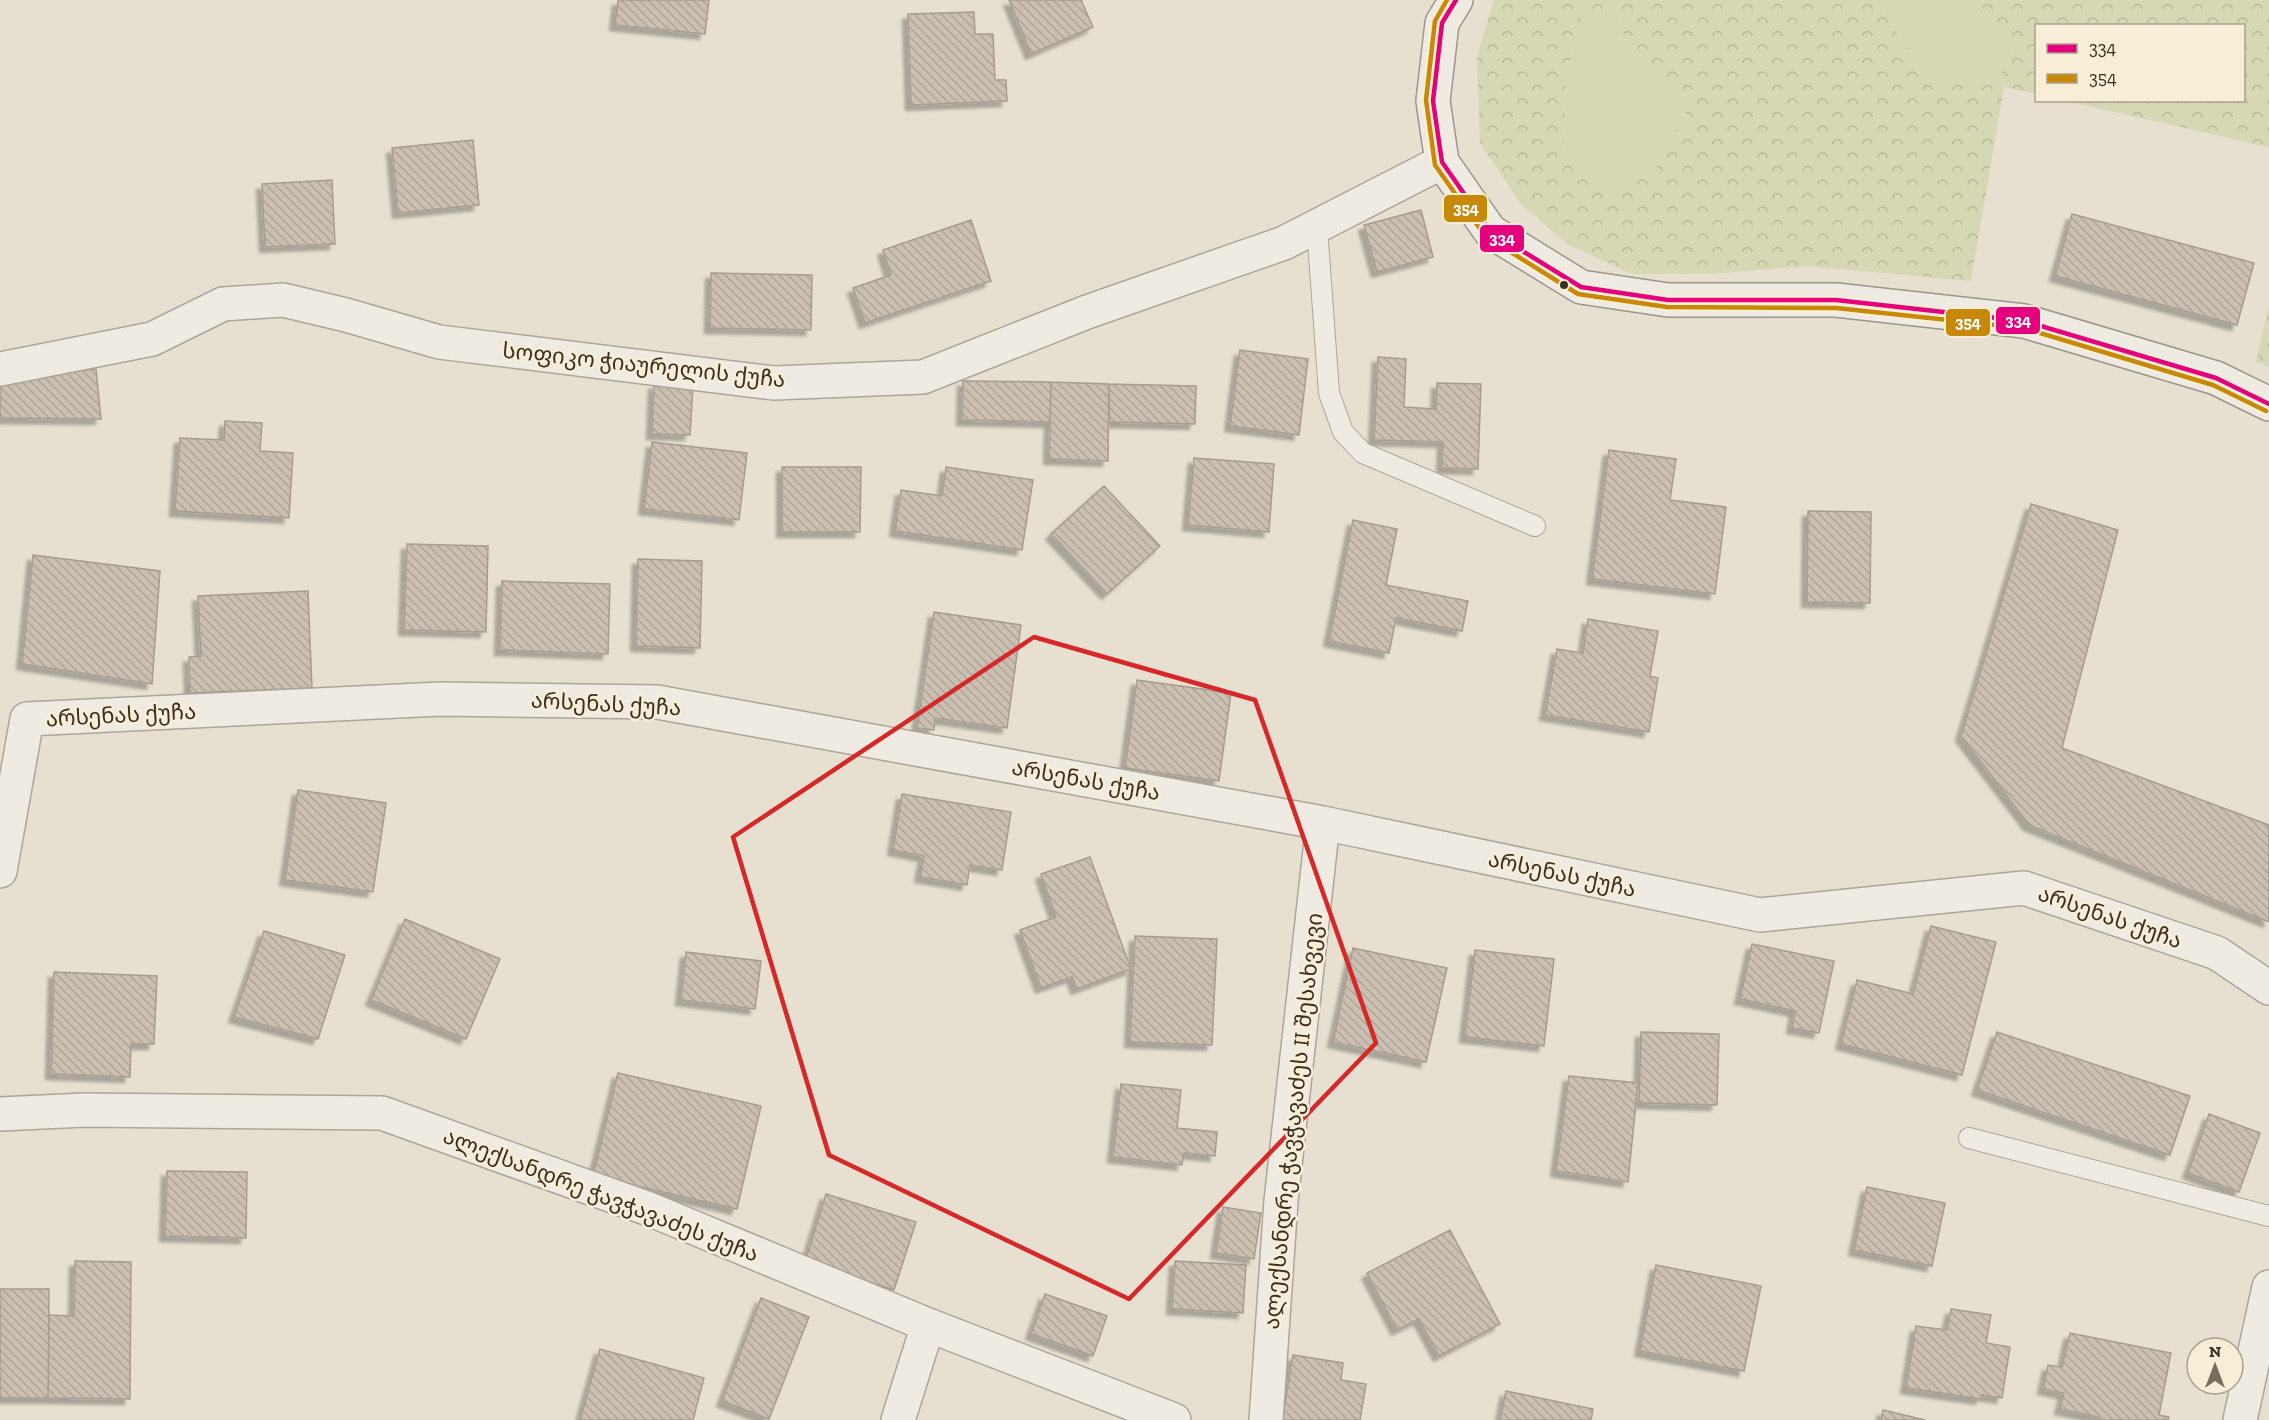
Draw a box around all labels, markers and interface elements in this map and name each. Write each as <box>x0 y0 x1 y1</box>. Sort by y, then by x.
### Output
legend <box>2035 24 2245 102</box>
text: 334 <box>2089 37 2117 59</box>
text: 354 <box>2089 67 2117 89</box>
line badge: 354 <box>1443 194 1488 223</box>
text: 354 <box>1453 199 1479 218</box>
line badge: 334 <box>1479 224 1525 253</box>
text: 334 <box>1489 229 1515 248</box>
unlabelled marker <box>1558 279 1570 291</box>
line badge: 334 <box>1995 306 2041 335</box>
line badge: 354 <box>1945 308 1991 337</box>
text: 334 <box>2005 311 2031 330</box>
text: 354 <box>1955 313 1981 332</box>
street label: სოფიკო ჭიაურელის ქუჩა <box>501 337 787 393</box>
street label: არსენას ქუჩა <box>530 687 682 721</box>
street label: არსენას ქუჩა <box>45 698 197 732</box>
street label: არსენას ქუჩა <box>1010 754 1162 806</box>
street label: არსენას ქუჩა <box>1486 845 1638 903</box>
street label: არსენას ქუჩა <box>2034 880 2186 954</box>
street label: ალექსანდრე ჭავჭავაძეს II შესახვევი <box>1258 911 1328 1331</box>
street label: ალექსანდრე ჭავჭავაძეს ქუჩა <box>439 1122 763 1268</box>
north arrow <box>2185 1336 2245 1396</box>
text: N <box>2209 1342 2221 1361</box>

